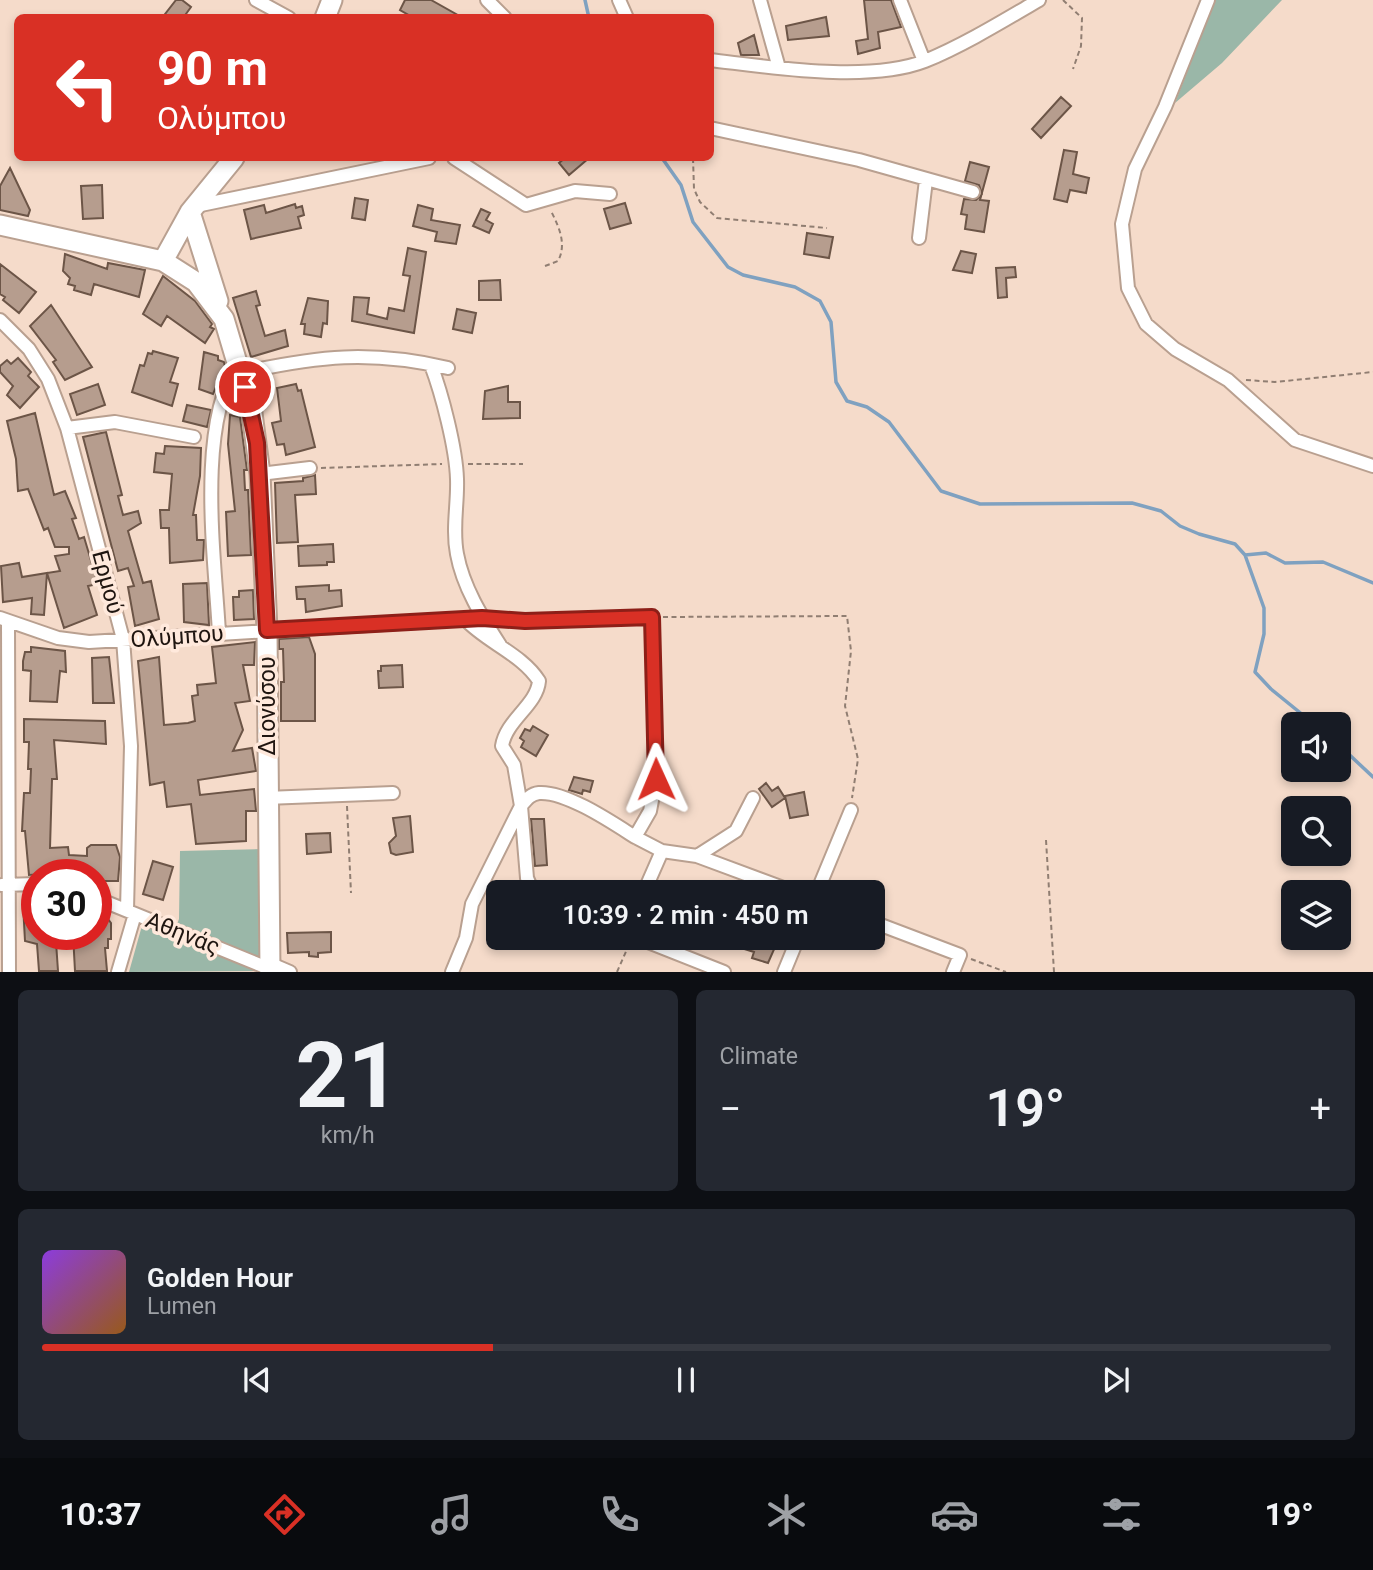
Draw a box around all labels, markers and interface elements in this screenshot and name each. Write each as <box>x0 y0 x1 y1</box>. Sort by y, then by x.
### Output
text: 90 m <box>157 40 268 97</box>
icon: left <box>42 42 133 133</box>
text: Ολύμπου <box>157 99 287 137</box>
pin <box>215 357 275 417</box>
icon: arrive <box>226 368 264 406</box>
street label: Ερμού <box>86 547 129 617</box>
street label: Ολύμπου <box>130 620 224 653</box>
street label: Διονύσου <box>254 656 281 756</box>
map controls <box>1281 712 1351 950</box>
button: sound <box>1281 712 1351 782</box>
position arrow <box>619 742 693 816</box>
button: search <box>1281 796 1351 866</box>
speed limit sign: 30 <box>21 859 112 950</box>
button: layers <box>1281 880 1351 950</box>
text: 10:39 · 2 min · 450 m <box>562 900 809 930</box>
street label: Αθηνάς <box>142 906 224 961</box>
text: 21 <box>296 1023 400 1129</box>
text: Climate <box>720 1043 798 1070</box>
text: 19° <box>986 1078 1065 1139</box>
text: − <box>720 1087 741 1131</box>
text: + <box>1309 1087 1331 1131</box>
text: km/h <box>321 1122 375 1149</box>
text: Golden Hour <box>147 1263 293 1293</box>
text: Lumen <box>147 1293 217 1320</box>
icon: previous <box>238 1361 276 1399</box>
icon: pause <box>667 1361 705 1399</box>
icon: next <box>1097 1361 1135 1399</box>
icon: directions <box>260 1490 309 1539</box>
icon: music <box>427 1490 476 1539</box>
icon: phone <box>595 1490 644 1539</box>
icon: climate <box>762 1490 811 1539</box>
icon: car <box>930 1490 979 1539</box>
icon: filters <box>1097 1490 1146 1539</box>
text: 10:37 <box>59 1495 142 1533</box>
text: 19° <box>1265 1495 1314 1533</box>

